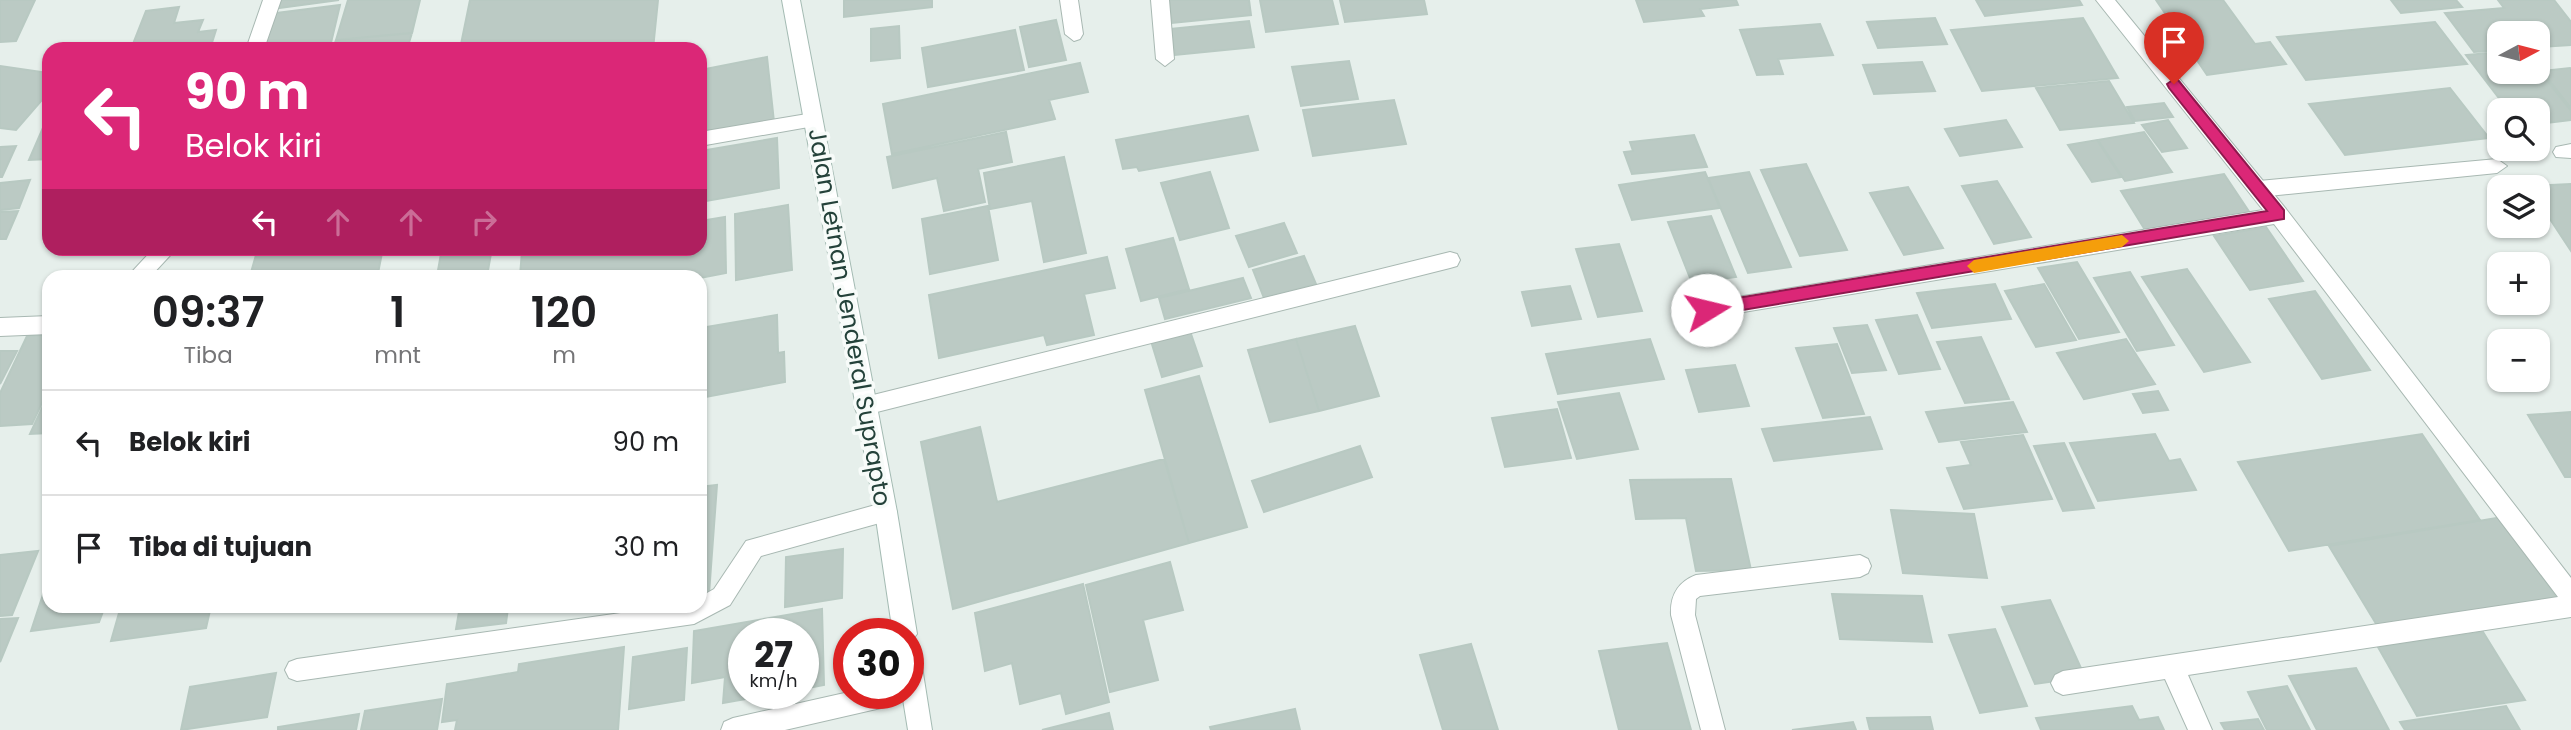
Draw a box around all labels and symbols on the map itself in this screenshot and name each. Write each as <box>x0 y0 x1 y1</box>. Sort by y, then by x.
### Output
pin <box>2144 12.0 2204 84</box>
north arrow <box>2487 21 2550 84</box>
street label: Jalan Letnan Jenderal Suprapto <box>801 126 899 508</box>
position arrow <box>1670 273 1744 347</box>
speed limit sign: 30 <box>833 618 924 709</box>

